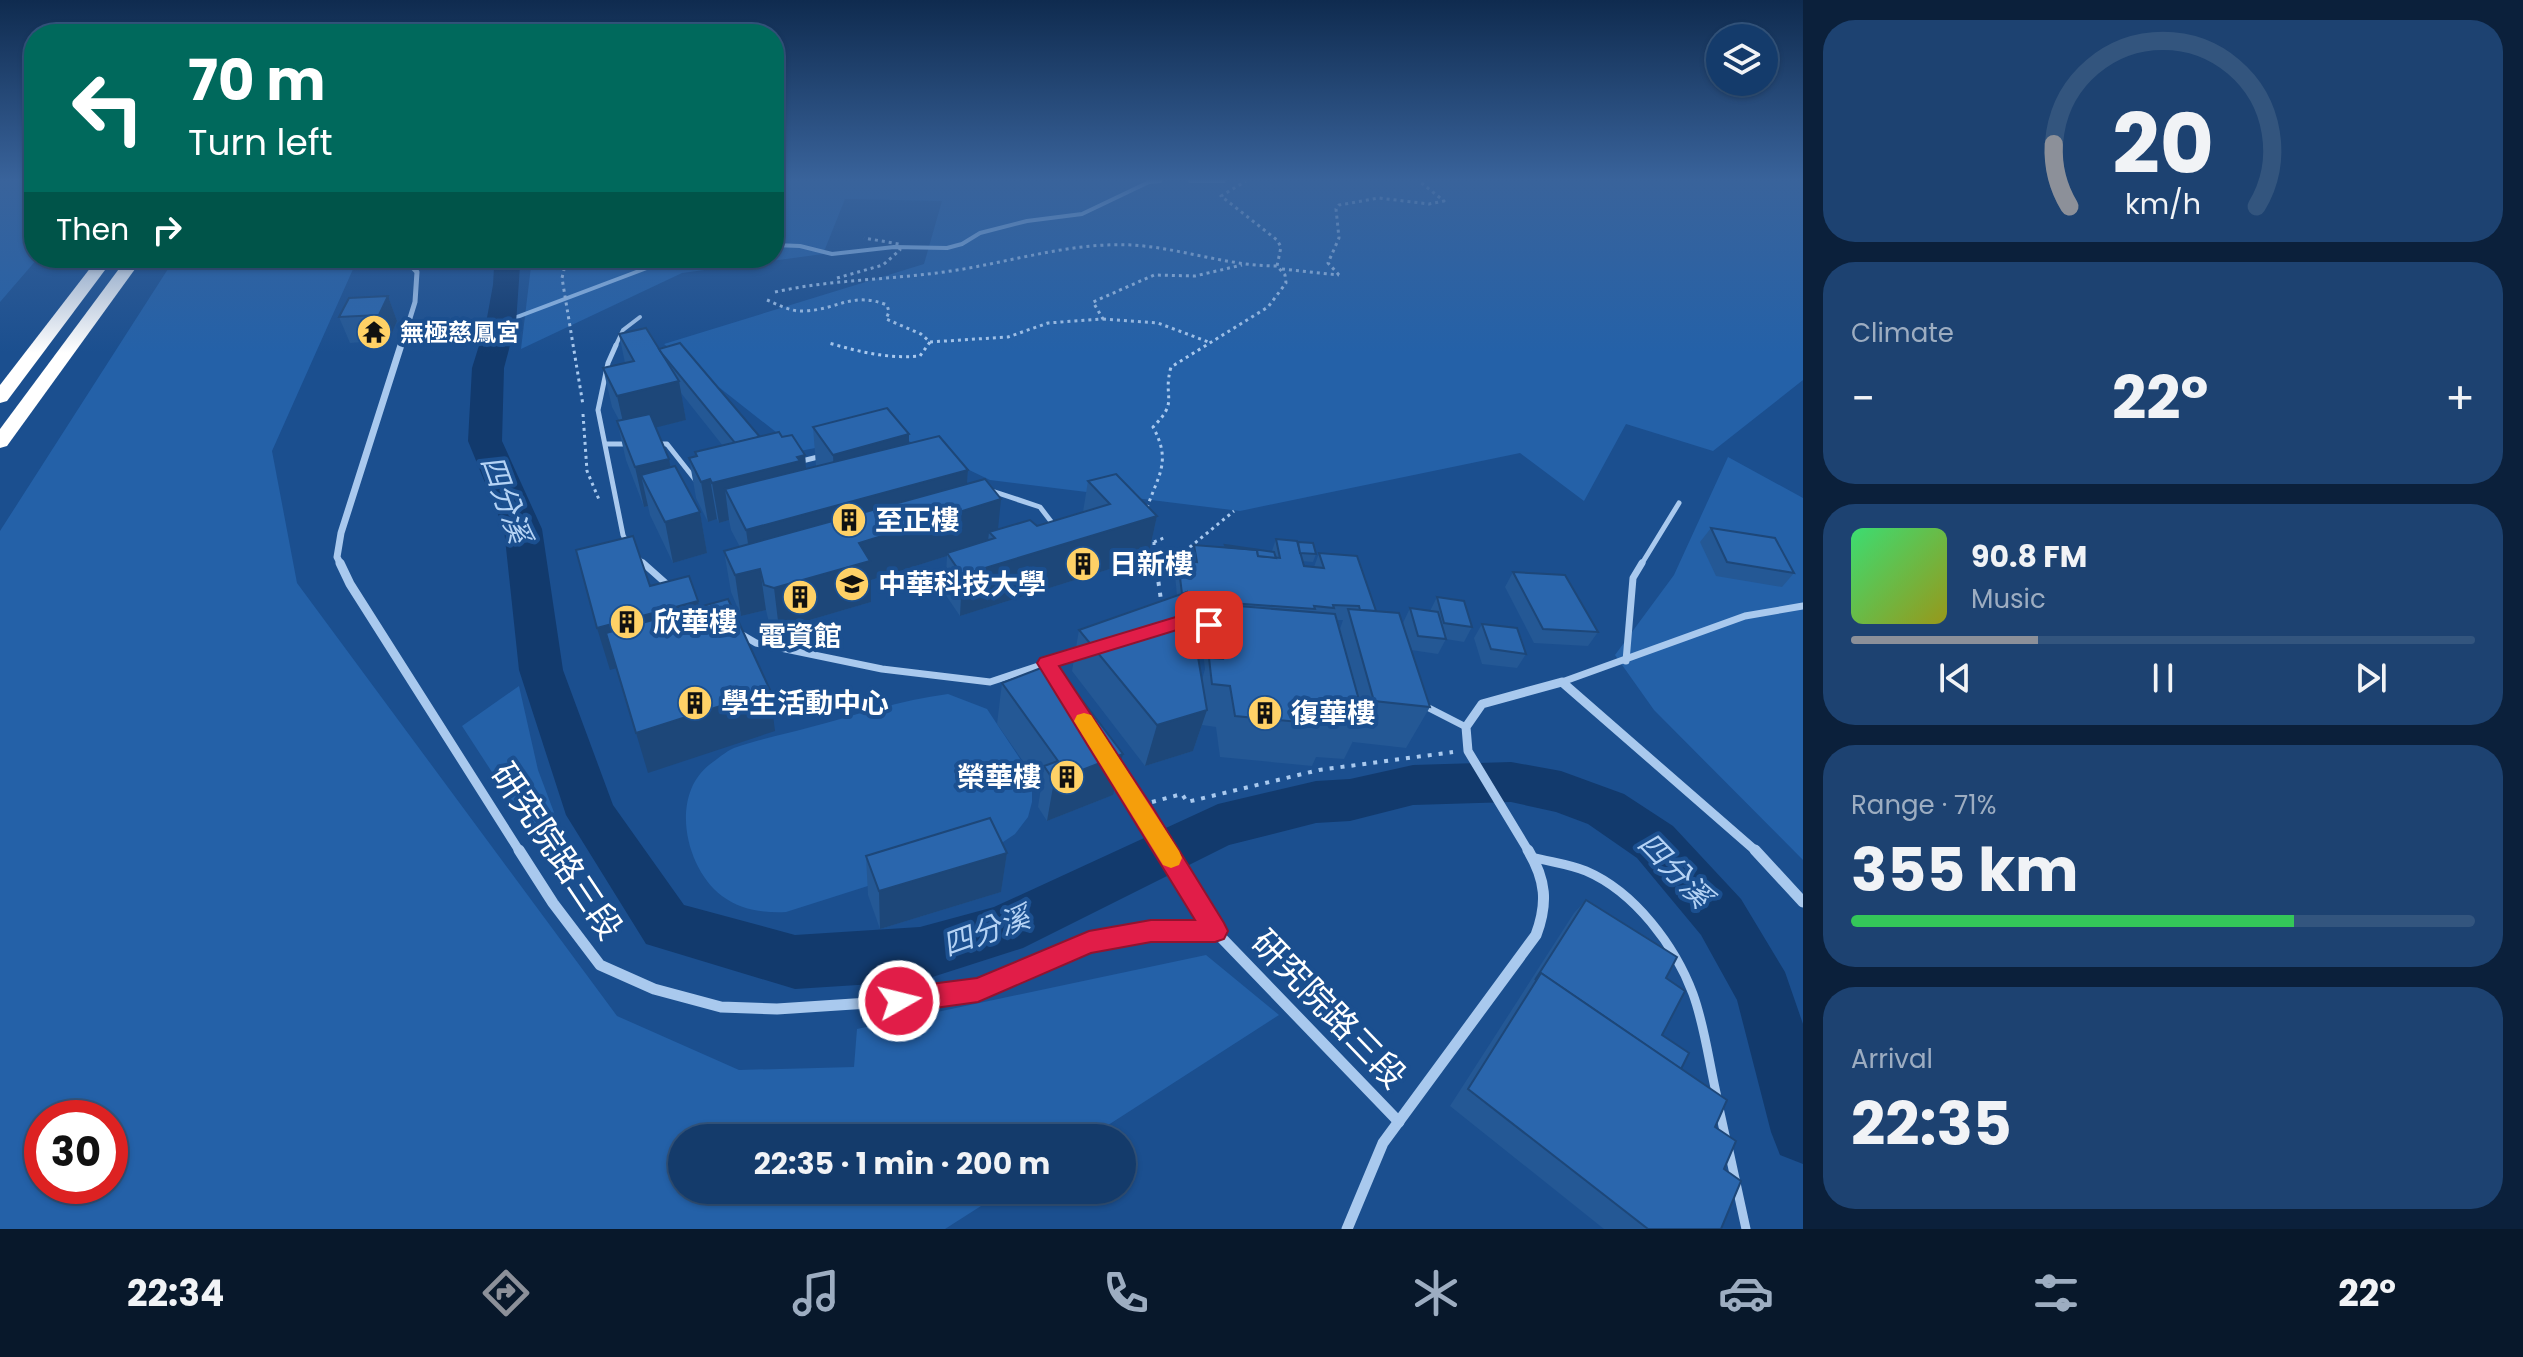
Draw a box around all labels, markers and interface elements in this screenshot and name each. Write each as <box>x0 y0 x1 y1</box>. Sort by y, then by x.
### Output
map controls <box>1706 24 1778 96</box>
button: layers <box>1706 24 1778 96</box>
text: 70 m <box>188 41 326 120</box>
icon: left <box>56 56 160 160</box>
text: 20 <box>2112 85 2214 201</box>
text: Turn left <box>188 117 333 168</box>
text: km/h <box>2125 184 2201 224</box>
text: Then <box>56 208 129 251</box>
icon: right <box>145 208 189 252</box>
temple icon: 無極慈鳳宮 <box>355 313 393 351</box>
text: Climate <box>1851 315 1954 351</box>
place label: 無極慈鳳宮 <box>400 316 520 349</box>
text: 22° <box>2112 356 2208 440</box>
text: − <box>1851 368 1875 429</box>
text: + <box>2445 368 2475 429</box>
water label: 四分溪 <box>470 449 543 552</box>
building icon: 至正樓 <box>830 501 868 539</box>
place label: 至正樓 <box>875 501 959 540</box>
text: 90.8 FM <box>1971 535 2087 578</box>
building icon: 日新樓 <box>1064 545 1102 583</box>
place label: 日新樓 <box>1109 545 1193 584</box>
school or university icon: 中華科技大學 <box>833 565 871 603</box>
place label: 中華科技大學 <box>878 565 1046 604</box>
building icon: 電資館 <box>781 578 819 616</box>
text: Music <box>1971 581 2046 617</box>
pin <box>1175 591 1243 659</box>
building icon: 欣華樓 <box>608 603 646 641</box>
place label: 欣華樓 <box>653 603 737 642</box>
icon: arrive <box>1187 603 1231 647</box>
place label: 電資館 <box>758 617 842 656</box>
icon: previous <box>1933 656 1977 700</box>
icon: pause <box>2141 656 2185 700</box>
icon: next <box>2349 656 2393 700</box>
building icon: 學生活動中心 <box>676 684 714 722</box>
place label: 學生活動中心 <box>721 684 889 723</box>
building icon: 復華樓 <box>1246 694 1284 732</box>
place label: 復華樓 <box>1291 694 1375 733</box>
street label: 研究院路三段 <box>480 753 634 949</box>
place label: 榮華樓 <box>957 758 1041 797</box>
building icon: 榮華樓 <box>1048 758 1086 796</box>
text: Range · 71% <box>1851 787 1996 823</box>
water label: 四分溪 <box>1628 823 1725 920</box>
text: 355 km <box>1851 828 2079 912</box>
water label: 四分溪 <box>936 894 1039 967</box>
street label: 研究院路三段 <box>1241 919 1417 1099</box>
position arrow <box>857 959 941 1043</box>
text: Arrival <box>1851 1041 1933 1077</box>
text: 22:35 <box>1851 1082 2012 1166</box>
speed limit sign: 30 <box>24 1100 128 1204</box>
text: 22:35 · 1 min · 200 m <box>754 1142 1050 1185</box>
icon: directions <box>478 1265 534 1321</box>
icon: music <box>788 1265 844 1321</box>
icon: phone <box>1098 1265 1154 1321</box>
icon: climate <box>1408 1265 1464 1321</box>
icon: car <box>1718 1265 1774 1321</box>
icon: filters <box>2028 1265 2084 1321</box>
text: 22:34 <box>127 1268 224 1319</box>
text: 22° <box>2338 1268 2396 1319</box>

